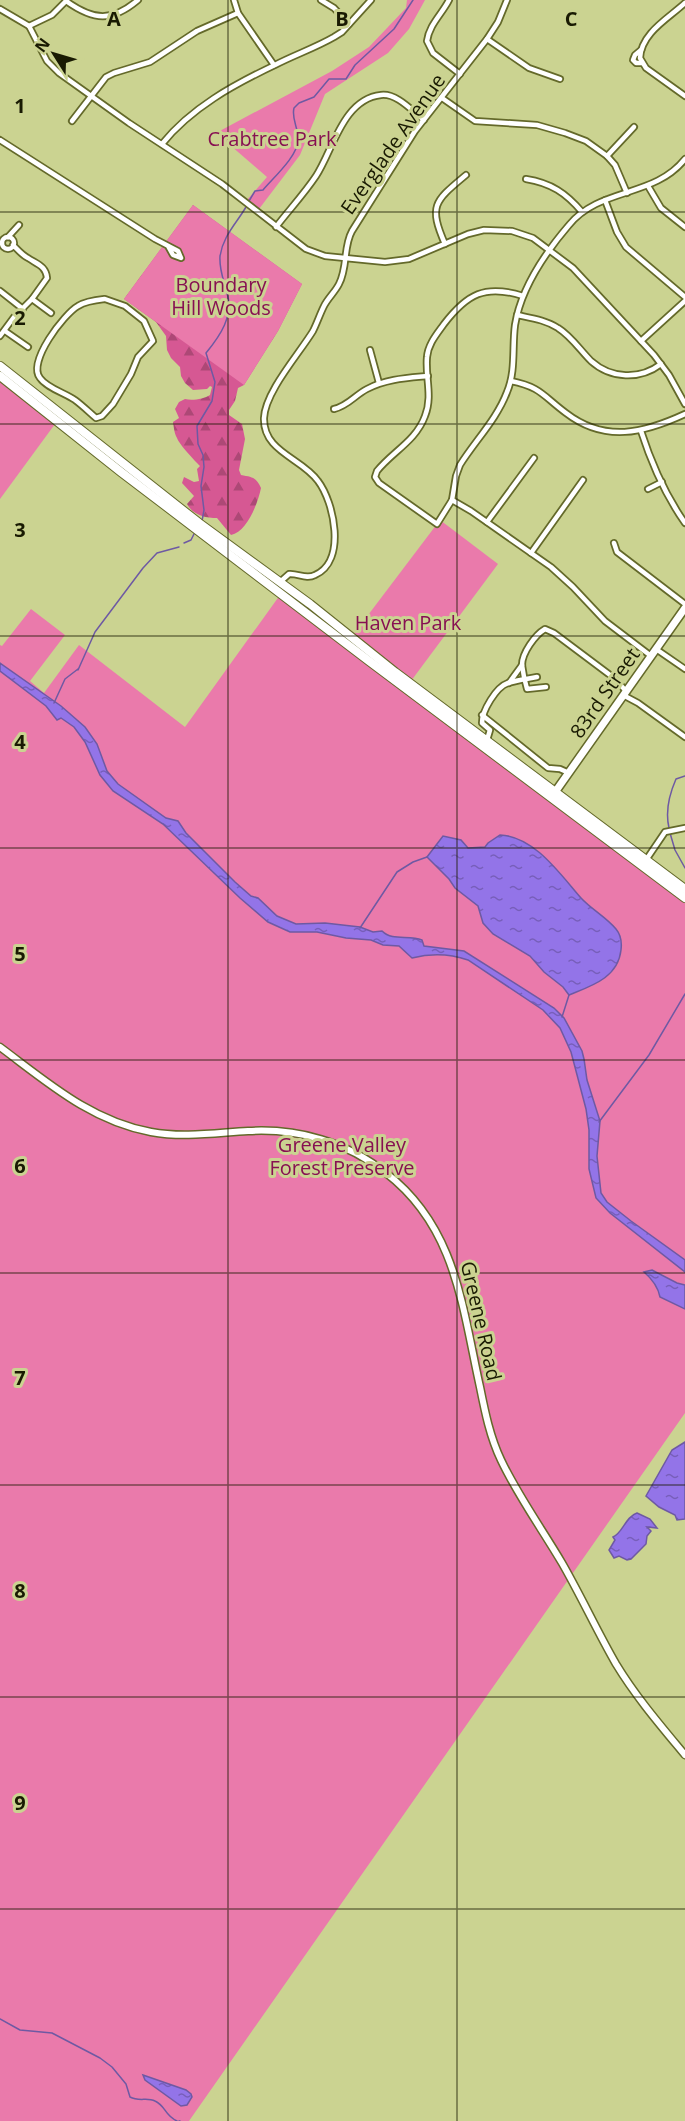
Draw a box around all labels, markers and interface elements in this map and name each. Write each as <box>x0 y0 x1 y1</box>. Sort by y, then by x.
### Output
text: A <box>107 5 121 32</box>
text: B <box>335 5 349 32</box>
text: C <box>565 5 578 32</box>
north arrow <box>24 24 84 84</box>
text: N <box>29 33 55 57</box>
street label: Everglade Avenue <box>334 68 451 219</box>
text: 1 <box>14 92 26 119</box>
park label: Crabtree Park <box>208 125 337 152</box>
park label: Boundary Hill Woods <box>171 271 271 321</box>
text: 2 <box>14 304 26 331</box>
text: 3 <box>14 516 26 543</box>
park label: Haven Park <box>355 609 462 636</box>
street label: 83rd Street <box>564 642 646 743</box>
text: 4 <box>14 728 26 755</box>
text: 5 <box>14 940 26 967</box>
park label: Greene Valley Forest Preserve <box>269 1131 415 1181</box>
text: 6 <box>14 1152 26 1179</box>
street label: Greene Road <box>455 1259 508 1383</box>
text: 7 <box>14 1364 26 1391</box>
text: 8 <box>14 1577 26 1604</box>
text: 9 <box>14 1789 26 1816</box>

